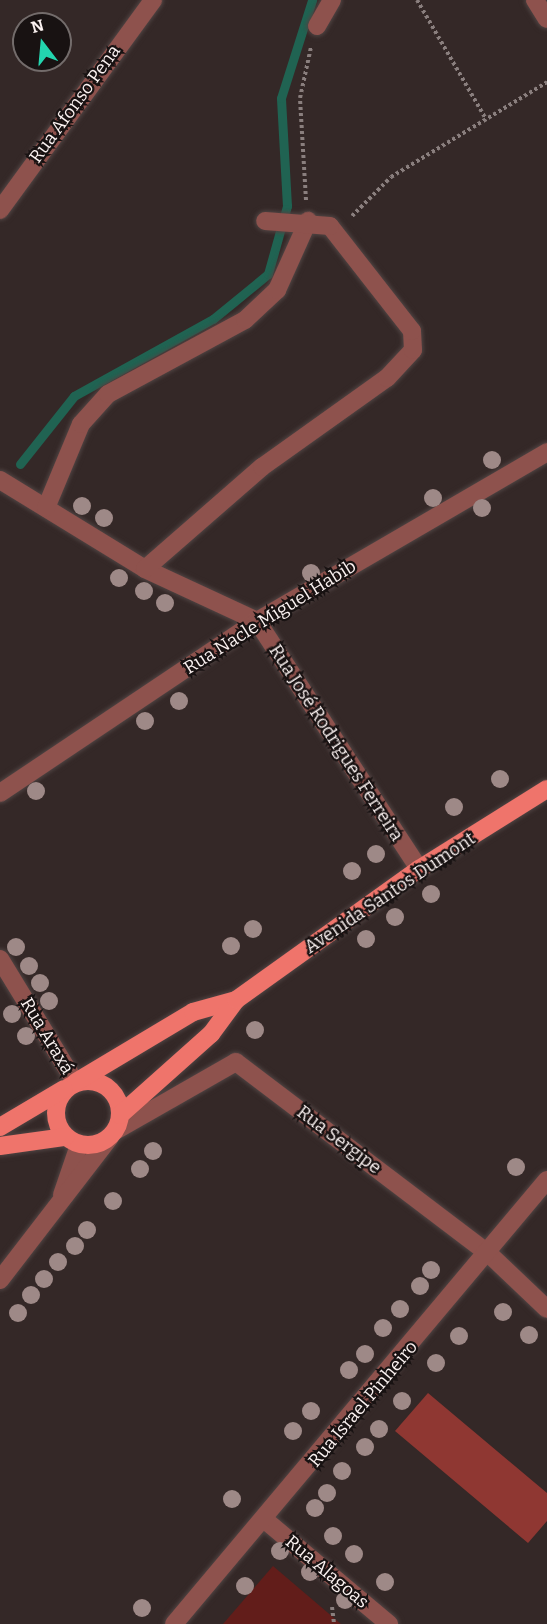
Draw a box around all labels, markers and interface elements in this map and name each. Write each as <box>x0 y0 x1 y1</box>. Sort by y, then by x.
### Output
north arrow <box>12 12 72 72</box>
text: N <box>29 15 46 37</box>
street label: Rua Afonso Pena <box>25 41 125 167</box>
street label: Rua Nacle Miguel Habib <box>180 555 360 679</box>
street label: Rua José Rodrigues Ferreira <box>264 641 408 845</box>
street label: Avenida Santos Dumont <box>301 828 479 958</box>
street label: Rua Araxá <box>16 994 78 1078</box>
street label: Rua Sergipe <box>293 1101 385 1179</box>
street label: Rua Israel Pinheiro <box>304 1336 422 1472</box>
street label: Rua Alagoas <box>281 1531 373 1613</box>

